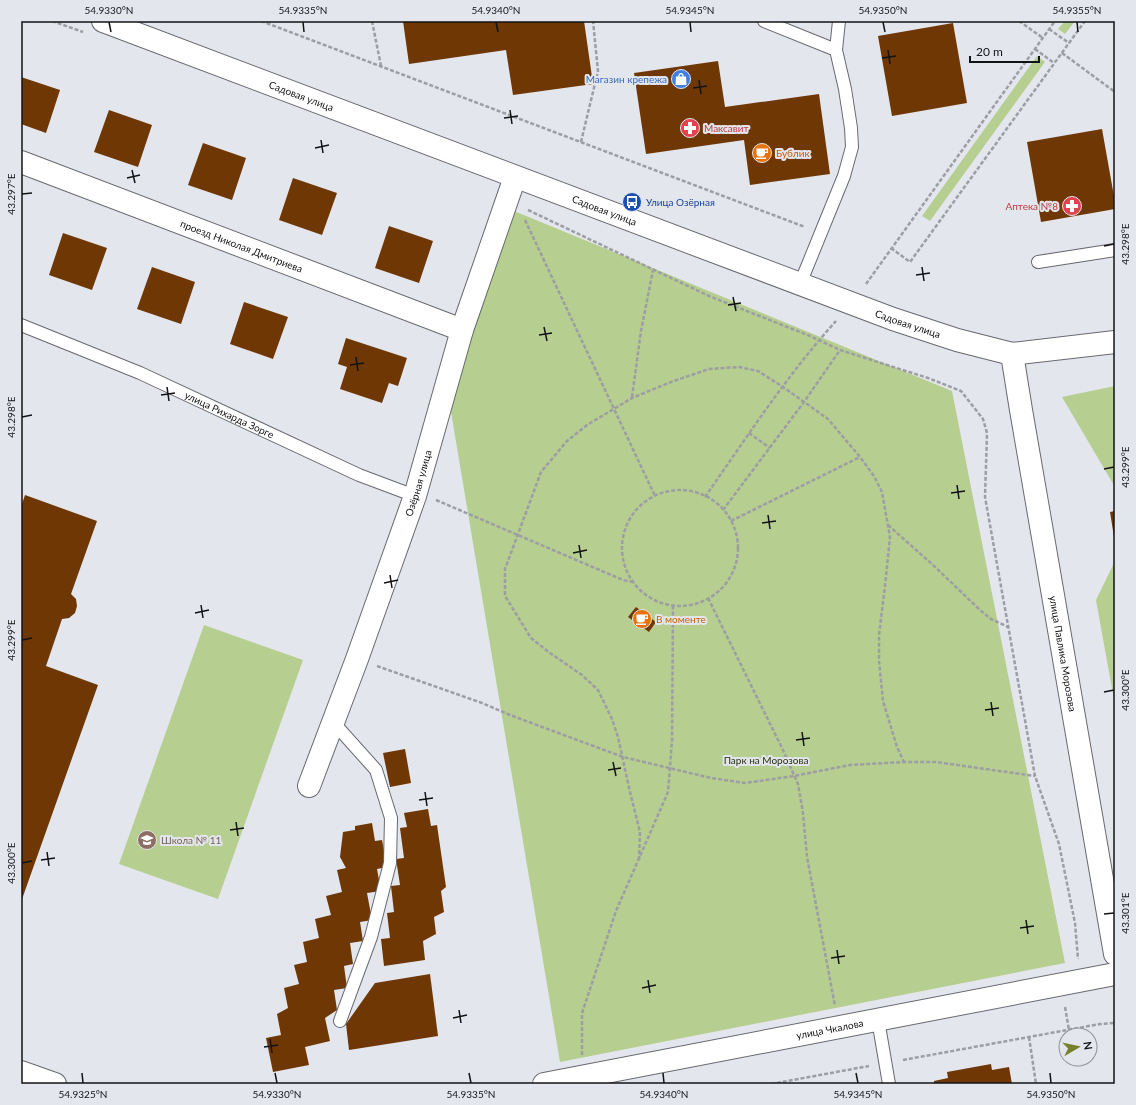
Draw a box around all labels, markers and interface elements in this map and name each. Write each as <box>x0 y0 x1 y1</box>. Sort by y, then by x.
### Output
text: 54.9330°N <box>85 4 133 16</box>
text: 54.9335°N <box>279 4 327 16</box>
text: 54.9340°N <box>472 4 520 16</box>
text: 54.9345°N <box>666 4 714 16</box>
text: 54.9350°N <box>859 4 907 16</box>
text: 54.9355°N <box>1053 4 1101 16</box>
scale bar <box>970 38 1039 64</box>
text: 20 m <box>976 44 1003 59</box>
shop icon: Магазин крепежа <box>670 68 692 90</box>
place label: Магазин крепежа <box>586 73 667 85</box>
street label: Садовая улица <box>267 78 335 113</box>
pharmacy icon: Максавит <box>679 117 701 139</box>
place label: Максавит <box>704 122 749 134</box>
cafe icon: Бублик <box>751 142 773 164</box>
place label: Бублик <box>776 147 810 159</box>
text: 43.297°E <box>5 173 17 215</box>
bus stop icon: Улица Озёрная <box>621 191 643 213</box>
street label: Садовая улица <box>570 193 639 228</box>
pharmacy icon: Аптека №8 <box>1061 195 1083 217</box>
place label: Улица Озёрная <box>646 196 715 208</box>
place label: Аптека №8 <box>1005 200 1058 212</box>
street label: проезд Николая Дмитриева <box>179 217 304 275</box>
text: 43.298°E <box>1119 223 1131 265</box>
street label: Садовая улица <box>874 307 942 340</box>
street label: улица Рихарда Зорге <box>183 389 276 441</box>
text: 43.298°E <box>5 396 17 438</box>
text: 43.299°E <box>1119 446 1131 488</box>
street label: Озёрная улица <box>402 449 434 518</box>
street label: улица Павлика Морозова <box>1047 595 1079 713</box>
cafe icon: В моменте <box>631 608 653 630</box>
place label: В моменте <box>656 613 706 625</box>
text: 43.299°E <box>5 619 17 661</box>
text: 43.300°E <box>1119 669 1131 711</box>
park label: Парк на Морозова <box>724 754 808 766</box>
school or university icon: Школа № 11 <box>136 829 158 851</box>
place label: Школа № 11 <box>161 834 222 846</box>
text: 43.300°E <box>5 842 17 884</box>
text: 43.301°E <box>1119 892 1131 934</box>
street label: улица Чкалова <box>795 1017 864 1041</box>
north arrow <box>1058 1027 1098 1067</box>
text: N <box>1081 1040 1095 1051</box>
text: 54.9325°N <box>59 1088 107 1100</box>
text: 54.9330°N <box>253 1088 301 1100</box>
text: 54.9335°N <box>447 1088 495 1100</box>
text: 54.9340°N <box>640 1088 688 1100</box>
text: 54.9345°N <box>834 1088 882 1100</box>
text: 54.9350°N <box>1027 1088 1075 1100</box>

